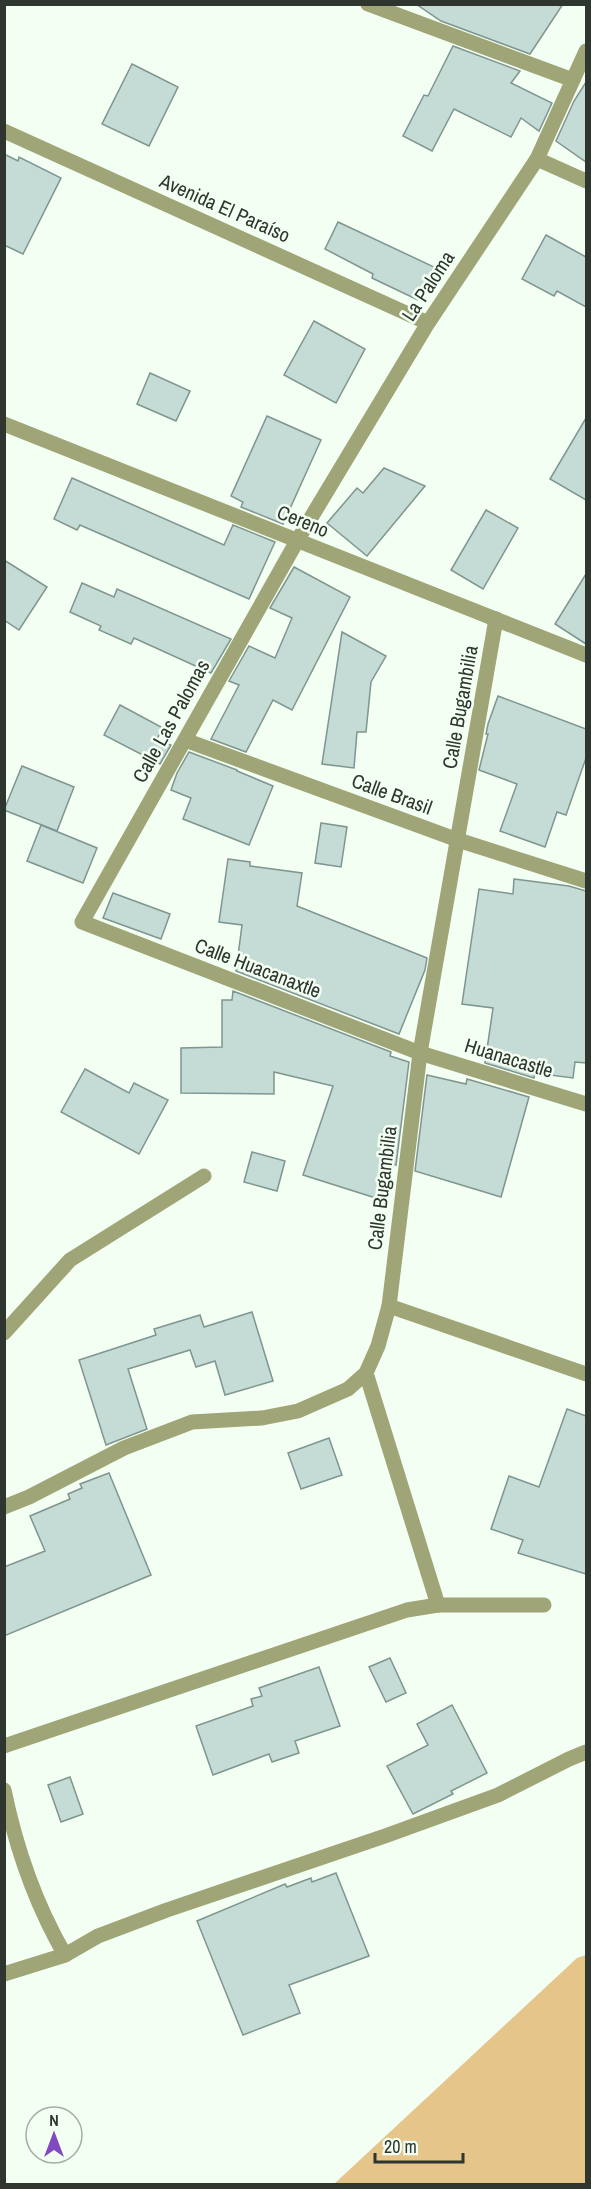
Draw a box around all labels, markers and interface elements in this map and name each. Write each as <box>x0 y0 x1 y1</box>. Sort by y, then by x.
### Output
street label: Avenida El Paraíso <box>155 166 295 248</box>
street label: La Paloma <box>395 245 460 326</box>
street label: Cereno <box>273 498 333 543</box>
street label: Calle Bugambilia <box>435 643 484 771</box>
street label: Calle Las Palomas <box>126 654 216 787</box>
street label: Calle Brasil <box>348 767 436 821</box>
street label: Calle Huacanaxtle <box>191 931 325 1004</box>
street label: Huanacastle <box>462 1031 557 1084</box>
street label: Calle Bugambilia <box>360 1124 403 1252</box>
north arrow <box>24 2105 84 2165</box>
text: N <box>49 2109 59 2131</box>
scale bar <box>375 2126 464 2164</box>
text: 20 m <box>384 2134 417 2159</box>

